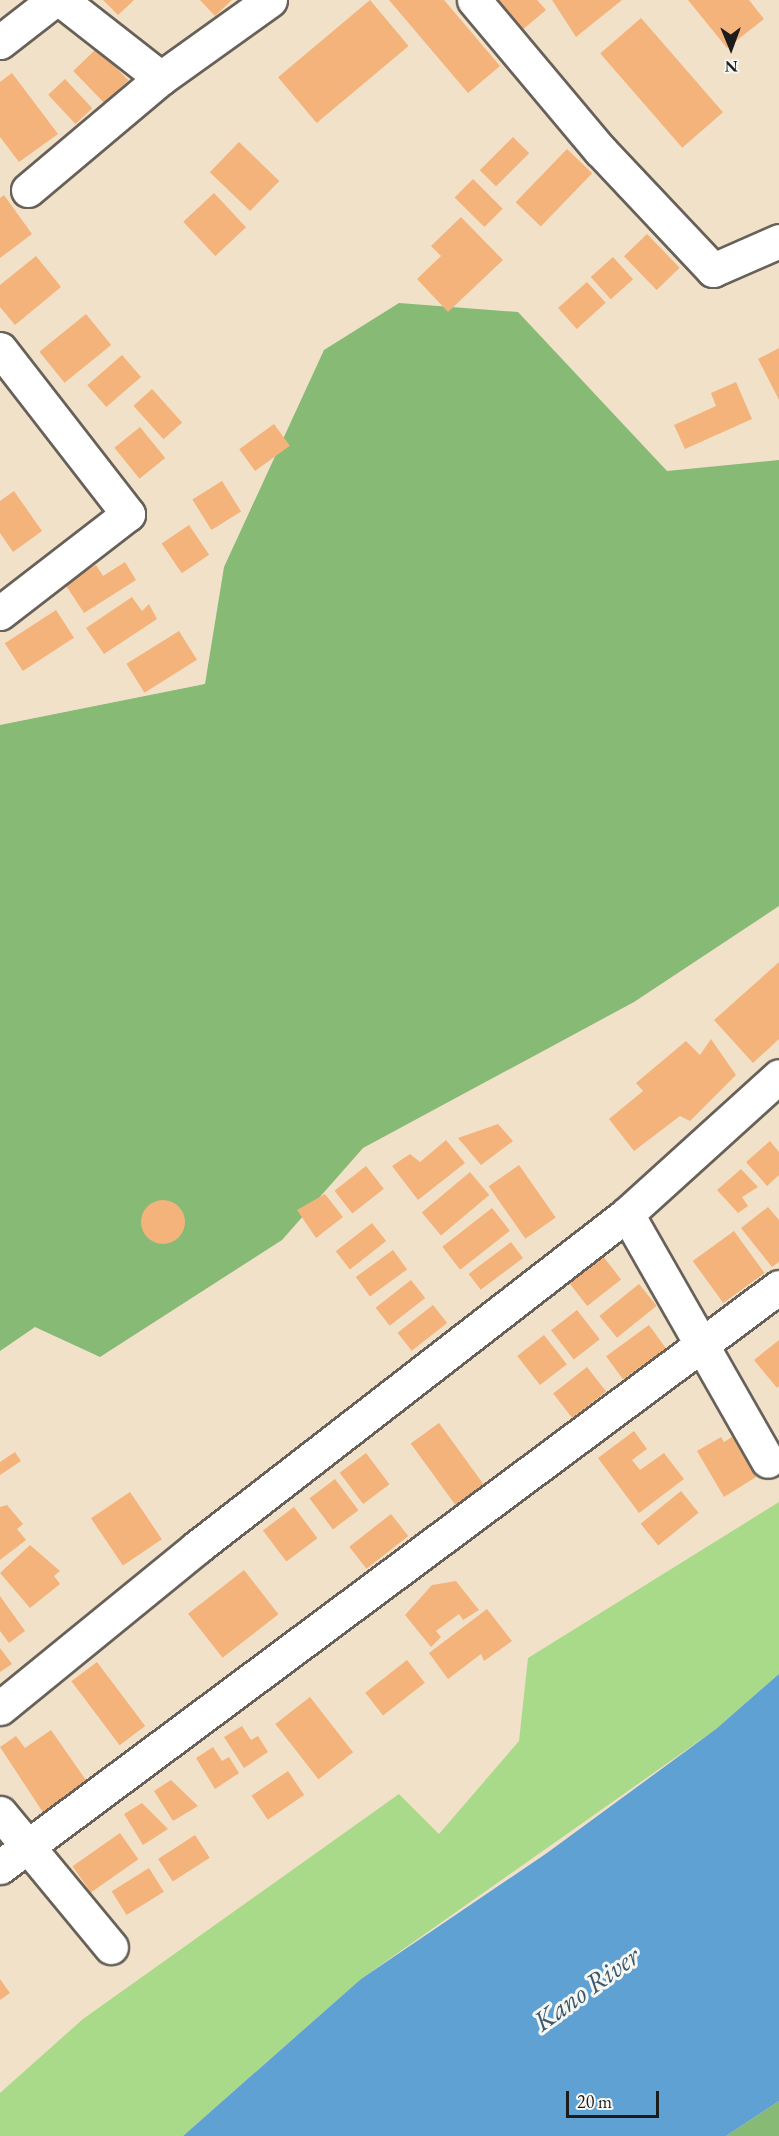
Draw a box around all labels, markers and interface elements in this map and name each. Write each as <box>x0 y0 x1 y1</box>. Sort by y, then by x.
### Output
north arrow <box>701 18 761 78</box>
text: N <box>725 56 738 77</box>
water label: Kano River <box>526 1938 646 2038</box>
scale bar <box>569 2079 662 2117</box>
text: 20 m <box>577 2090 612 2113</box>

